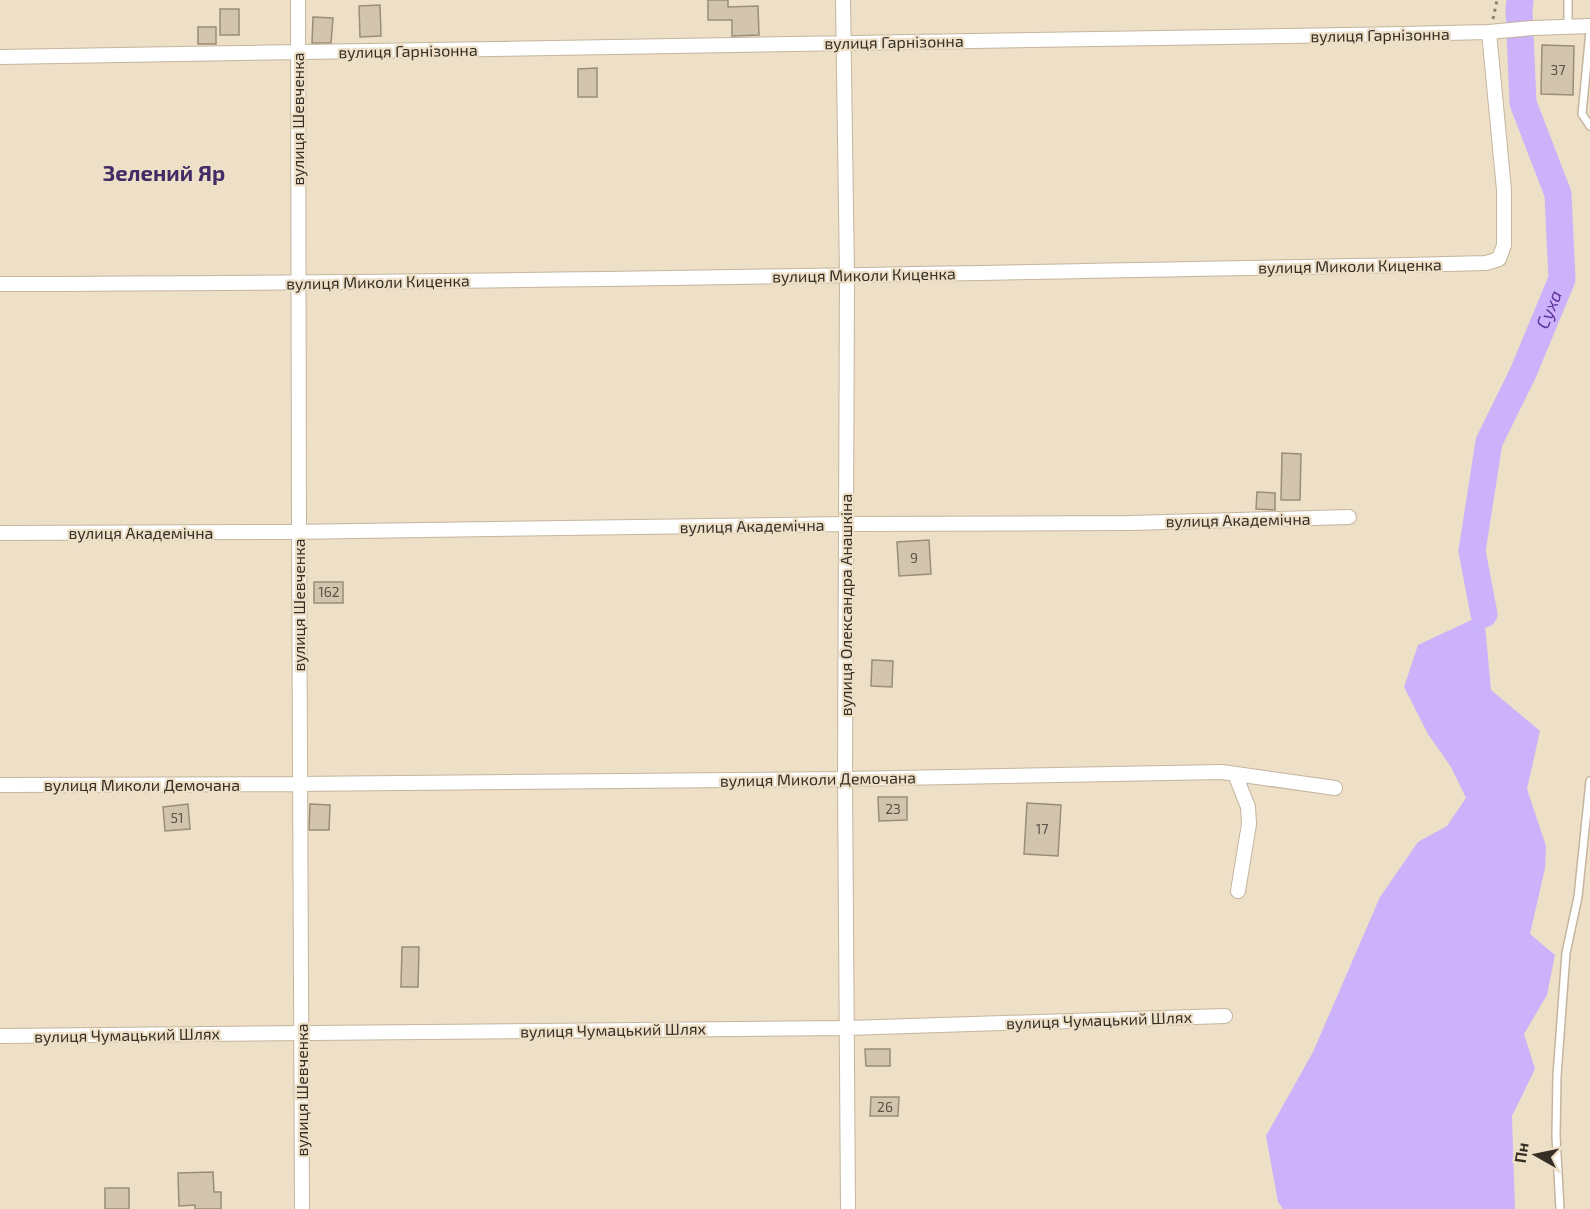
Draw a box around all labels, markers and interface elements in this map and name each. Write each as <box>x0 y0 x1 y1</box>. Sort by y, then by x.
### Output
street label: вулиця Гарнізонна <box>1310 24 1450 46</box>
street label: вулиця Гарнізонна <box>824 31 964 53</box>
street label: вулиця Гарнізонна <box>338 40 478 62</box>
street label: вулиця Шевченка <box>288 52 308 186</box>
house number: 37 <box>1551 61 1565 78</box>
district label: Зелений Яр <box>103 159 225 185</box>
street label: вулиця Миколи Киценка <box>1258 254 1442 278</box>
street label: вулиця Миколи Киценка <box>772 263 956 287</box>
street label: вулиця Миколи Киценка <box>286 270 470 294</box>
water label: Суха <box>1531 287 1566 332</box>
street label: вулиця Олександра Анашкіна <box>836 494 856 716</box>
street label: вулиця Академічна <box>1165 509 1311 531</box>
street label: вулиця Академічна <box>679 515 825 537</box>
street label: вулиця Академічна <box>69 523 213 543</box>
street label: вулиця Шевченка <box>289 538 309 672</box>
house number: 9 <box>910 549 918 566</box>
house number: 162 <box>318 583 340 600</box>
street label: вулиця Миколи Демочана <box>720 767 916 791</box>
street label: вулиця Миколи Демочана <box>44 775 240 795</box>
house number: 23 <box>885 800 901 817</box>
house number: 51 <box>170 809 184 826</box>
house number: 17 <box>1036 820 1048 837</box>
street label: вулиця Чумацький Шлях <box>1006 1007 1193 1033</box>
street label: вулиця Чумацький Шлях <box>520 1018 707 1042</box>
street label: вулиця Чумацький Шлях <box>34 1023 221 1047</box>
street label: вулиця Шевченка <box>292 1023 312 1157</box>
house number: 26 <box>877 1098 893 1115</box>
north arrow <box>1506 1125 1566 1185</box>
text: Пн <box>1510 1141 1532 1164</box>

